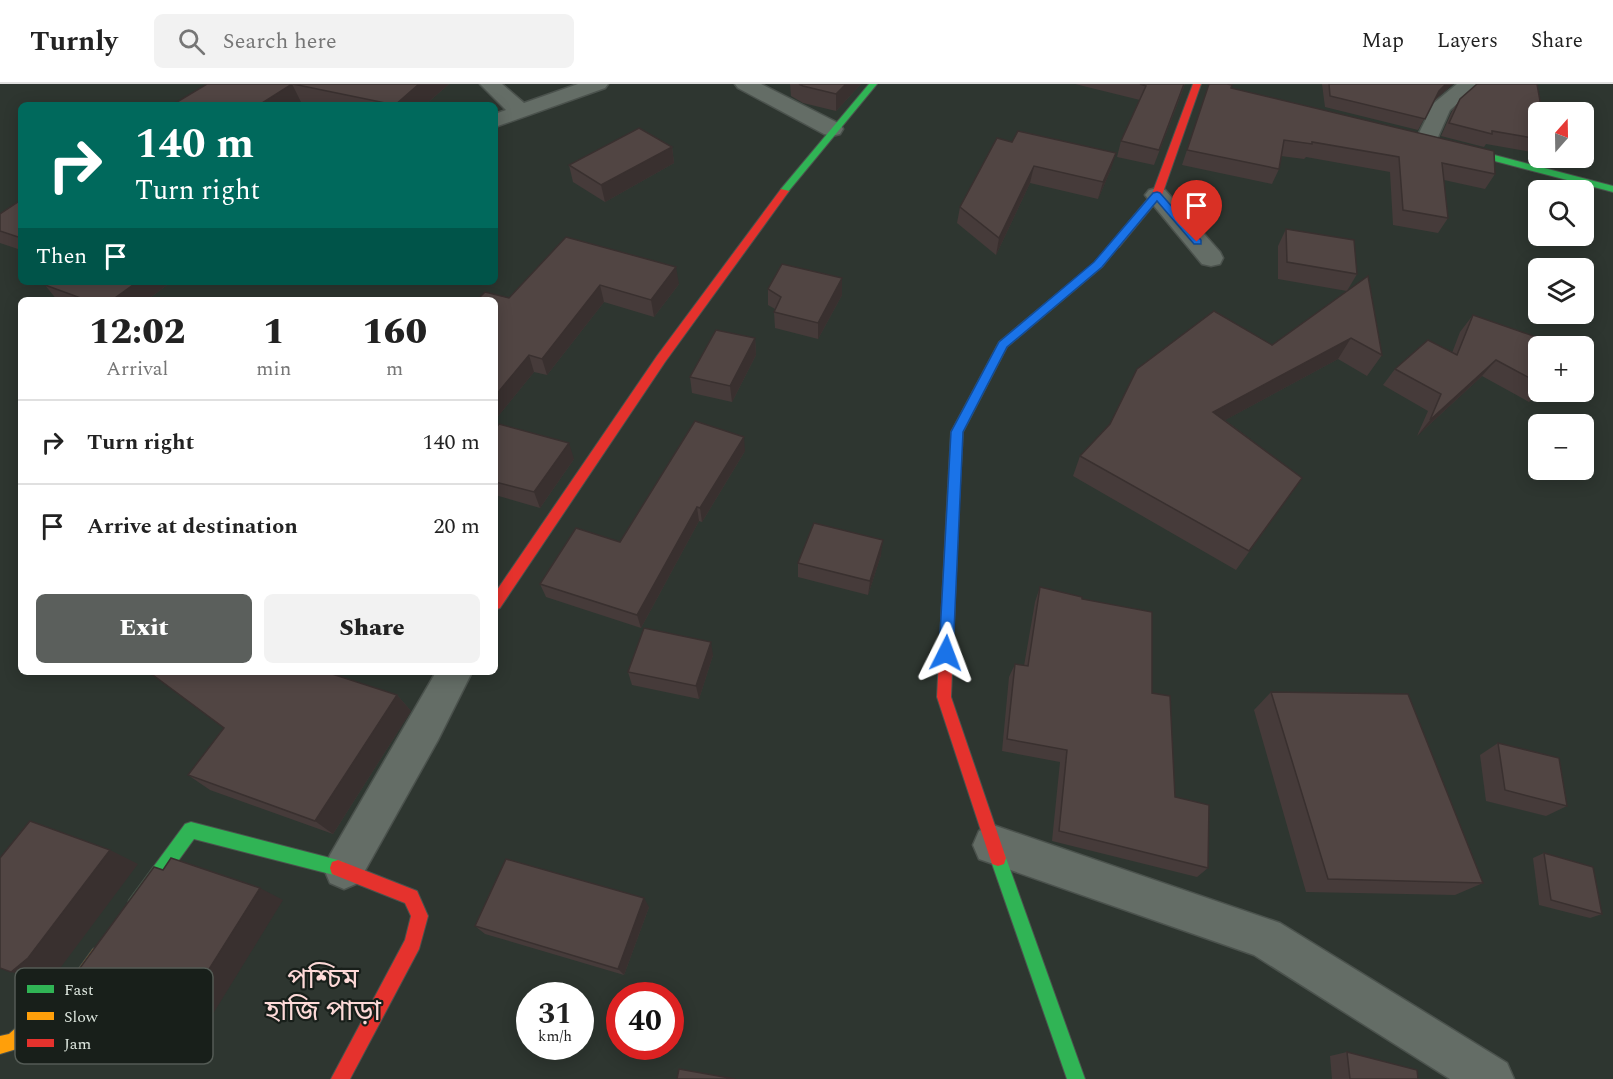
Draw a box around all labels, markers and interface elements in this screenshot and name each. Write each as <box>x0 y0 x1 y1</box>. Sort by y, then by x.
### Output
search box <box>154 14 574 68</box>
text: Turnly <box>30 20 118 63</box>
icon: search <box>175 25 208 58</box>
text: Search here <box>223 25 337 58</box>
text: Map <box>1362 25 1404 57</box>
text: Layers <box>1437 25 1498 57</box>
text: Share <box>1531 25 1583 57</box>
north arrow <box>1528 102 1594 168</box>
map controls <box>1528 102 1594 480</box>
text: 140 m <box>135 113 254 176</box>
icon: right <box>36 126 114 204</box>
text: Turn right <box>135 170 260 212</box>
pin <box>1171 180 1222 242</box>
button: search <box>1528 180 1594 246</box>
icon: arrive <box>1180 189 1213 222</box>
text: Then <box>36 240 87 273</box>
icon: arrive <box>99 240 132 273</box>
button: layers <box>1528 258 1594 324</box>
text: 12:02 <box>89 305 185 360</box>
text: 1 <box>263 305 285 360</box>
text: 160 <box>362 305 427 360</box>
button: + <box>1528 336 1594 402</box>
text: Arrival <box>106 354 168 384</box>
text: min <box>256 354 291 384</box>
text: m <box>386 354 403 384</box>
button: − <box>1528 414 1594 480</box>
icon: right <box>36 426 69 459</box>
text: Turn right <box>87 426 194 459</box>
text: 140 m <box>423 426 480 459</box>
icon: arrive <box>36 510 69 543</box>
text: Arrive at destination <box>87 510 298 543</box>
text: 20 m <box>434 510 480 543</box>
button: Exit <box>36 594 252 663</box>
button: Share <box>264 594 480 663</box>
position arrow <box>914 621 978 685</box>
district label: পশ্চিম হাজি পাড়া <box>264 958 381 1033</box>
legend <box>15 968 213 1064</box>
text: Fast <box>64 978 94 1002</box>
speed limit sign: 40 <box>606 982 684 1060</box>
text: 31 <box>538 991 572 1037</box>
text: Slow <box>64 1005 99 1029</box>
text: km/h <box>538 1025 572 1048</box>
text: Jam <box>64 1032 92 1056</box>

